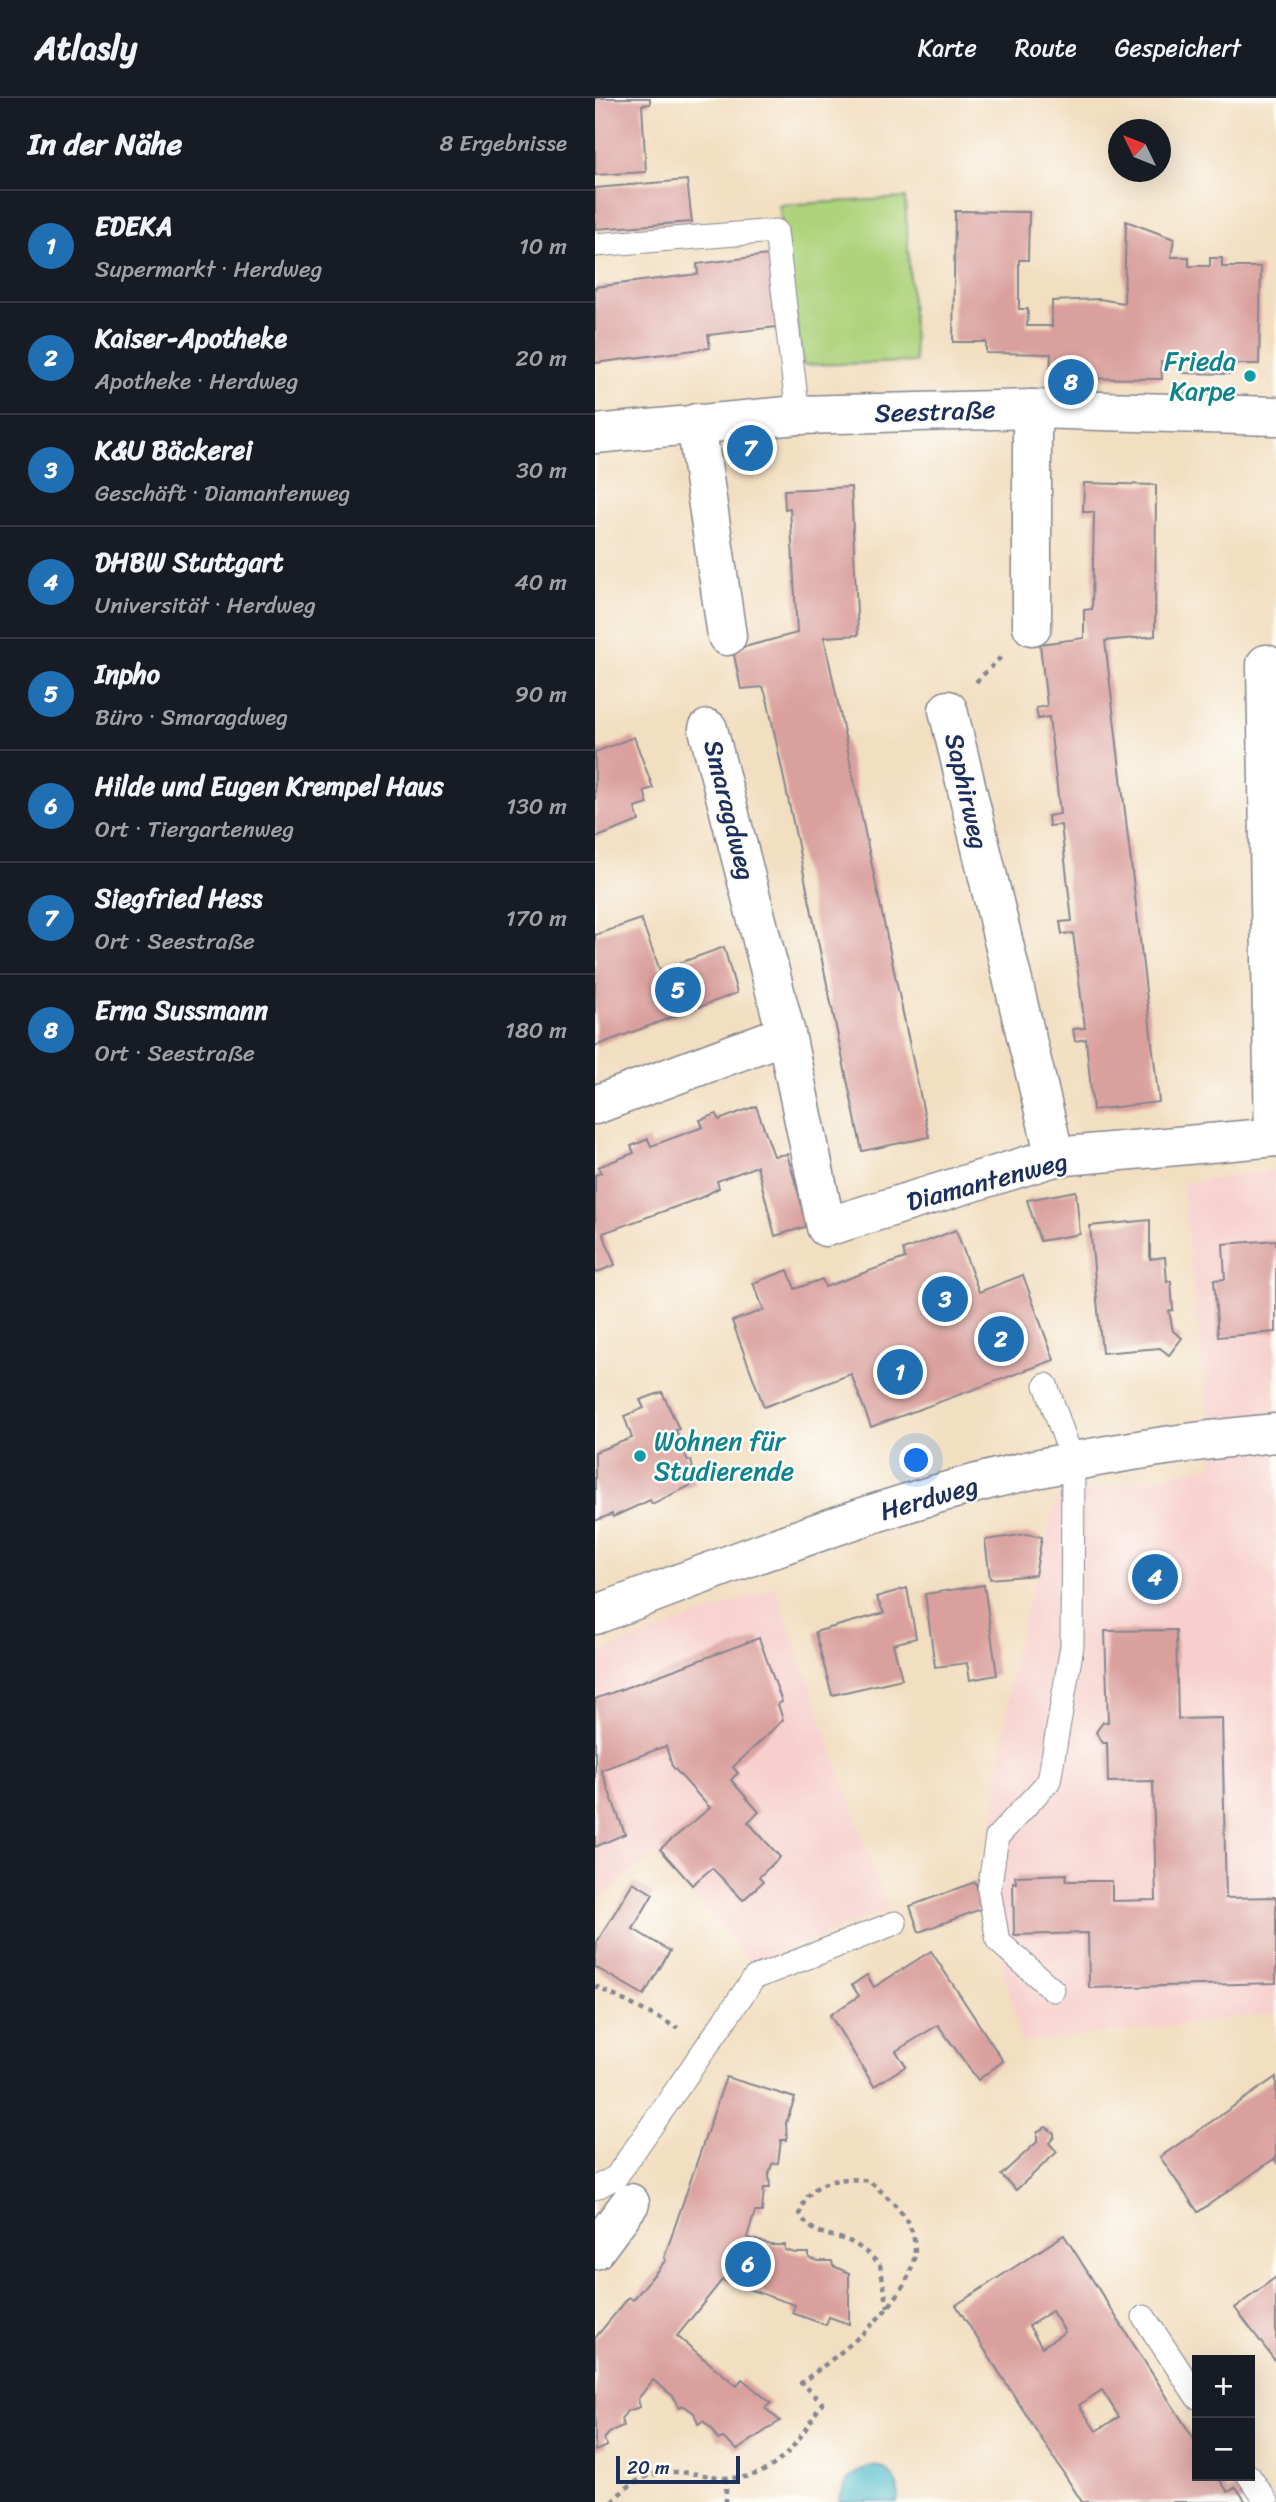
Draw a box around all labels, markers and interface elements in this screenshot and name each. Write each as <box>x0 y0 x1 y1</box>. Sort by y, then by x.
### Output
text: Atlasly <box>35 19 137 77</box>
text: Karte <box>918 27 977 69</box>
text: Route <box>1015 27 1077 69</box>
text: Gespeichert <box>1115 27 1241 69</box>
text: In der Nähe <box>28 117 182 171</box>
north arrow <box>1108 119 1171 182</box>
text: 8 Ergebnisse <box>439 123 567 164</box>
text: EDEKA <box>95 203 172 249</box>
text: 1 <box>46 226 56 267</box>
text: 10 m <box>519 226 567 267</box>
text: Supermarkt · Herdweg <box>95 249 322 290</box>
text: Kaiser-Apotheke <box>95 315 287 361</box>
text: 2 <box>44 338 58 379</box>
text: 20 m <box>516 338 567 379</box>
place label: Frieda Karpe <box>1164 338 1236 414</box>
pin: 8 <box>1048 356 1094 408</box>
text: Apotheke · Herdweg <box>95 361 298 402</box>
marker: Frieda Karpe <box>1242 368 1258 384</box>
street label: Seestraße <box>874 386 996 436</box>
pin: 7 <box>727 422 773 474</box>
text: K&U Bäckerei <box>95 427 252 473</box>
text: 3 <box>45 450 57 491</box>
text: 30 m <box>516 450 567 491</box>
text: Geschäft · Diamantenweg <box>95 473 350 514</box>
text: DHBW Stuttgart <box>95 539 284 585</box>
text: 4 <box>44 562 58 603</box>
text: 40 m <box>514 562 567 603</box>
text: Universität · Herdweg <box>95 585 316 626</box>
text: Inpho <box>95 651 160 697</box>
text: 5 <box>44 674 58 715</box>
text: 90 m <box>515 674 567 715</box>
text: Büro · Smaragdweg <box>95 697 288 738</box>
street label: Saphirweg <box>931 728 1003 854</box>
street label: Smaragdweg <box>690 735 770 885</box>
text: Hilde und Eugen Krempel Haus <box>95 763 444 809</box>
text: 6 <box>44 786 58 827</box>
text: 130 m <box>506 786 567 827</box>
text: Ort · Tiergartenweg <box>95 809 294 850</box>
text: Siegfried Hess <box>95 875 262 921</box>
text: 7 <box>44 898 58 939</box>
text: 170 m <box>506 898 567 939</box>
text: Ort · Seestraße <box>95 921 255 962</box>
pin: 5 <box>655 964 701 1016</box>
text: Erna Sussmann <box>95 987 268 1033</box>
text: 8 <box>44 1010 58 1051</box>
text: 180 m <box>505 1010 567 1051</box>
text: Ort · Seestraße <box>95 1033 255 1074</box>
street label: Diamantenweg <box>901 1137 1073 1225</box>
pin: 3 <box>922 1273 968 1325</box>
pin: 2 <box>978 1313 1024 1365</box>
pin: 1 <box>877 1346 923 1398</box>
place label: Wohnen für Studierende <box>654 1418 794 1494</box>
your location <box>899 1443 933 1477</box>
marker: Wohnen für Studierende <box>632 1448 648 1464</box>
street label: Herdweg <box>874 1462 984 1534</box>
pin: 4 <box>1132 1551 1178 1603</box>
pin: 6 <box>725 2238 771 2290</box>
map controls <box>1192 2355 1255 2481</box>
button: + <box>1192 2355 1255 2418</box>
button: − <box>1192 2418 1255 2481</box>
text: 20 m <box>627 2451 670 2484</box>
scale bar <box>616 2453 740 2485</box>

